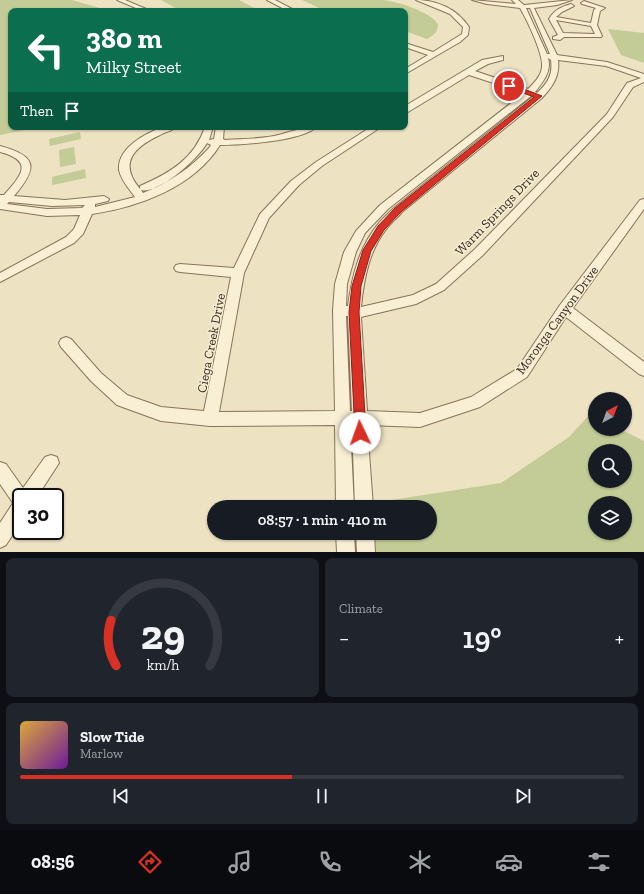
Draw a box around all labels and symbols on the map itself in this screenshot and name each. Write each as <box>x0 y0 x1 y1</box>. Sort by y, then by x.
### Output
pin <box>492 69 526 103</box>
street label: Warm Springs Drive <box>452 166 542 258</box>
street label: Moronga Canyon Drive <box>513 263 601 377</box>
street label: Ciega Creek Drive <box>194 292 228 394</box>
north arrow <box>588 392 632 436</box>
position arrow <box>339 412 381 454</box>
speed limit sign: 30 <box>12 488 64 540</box>

